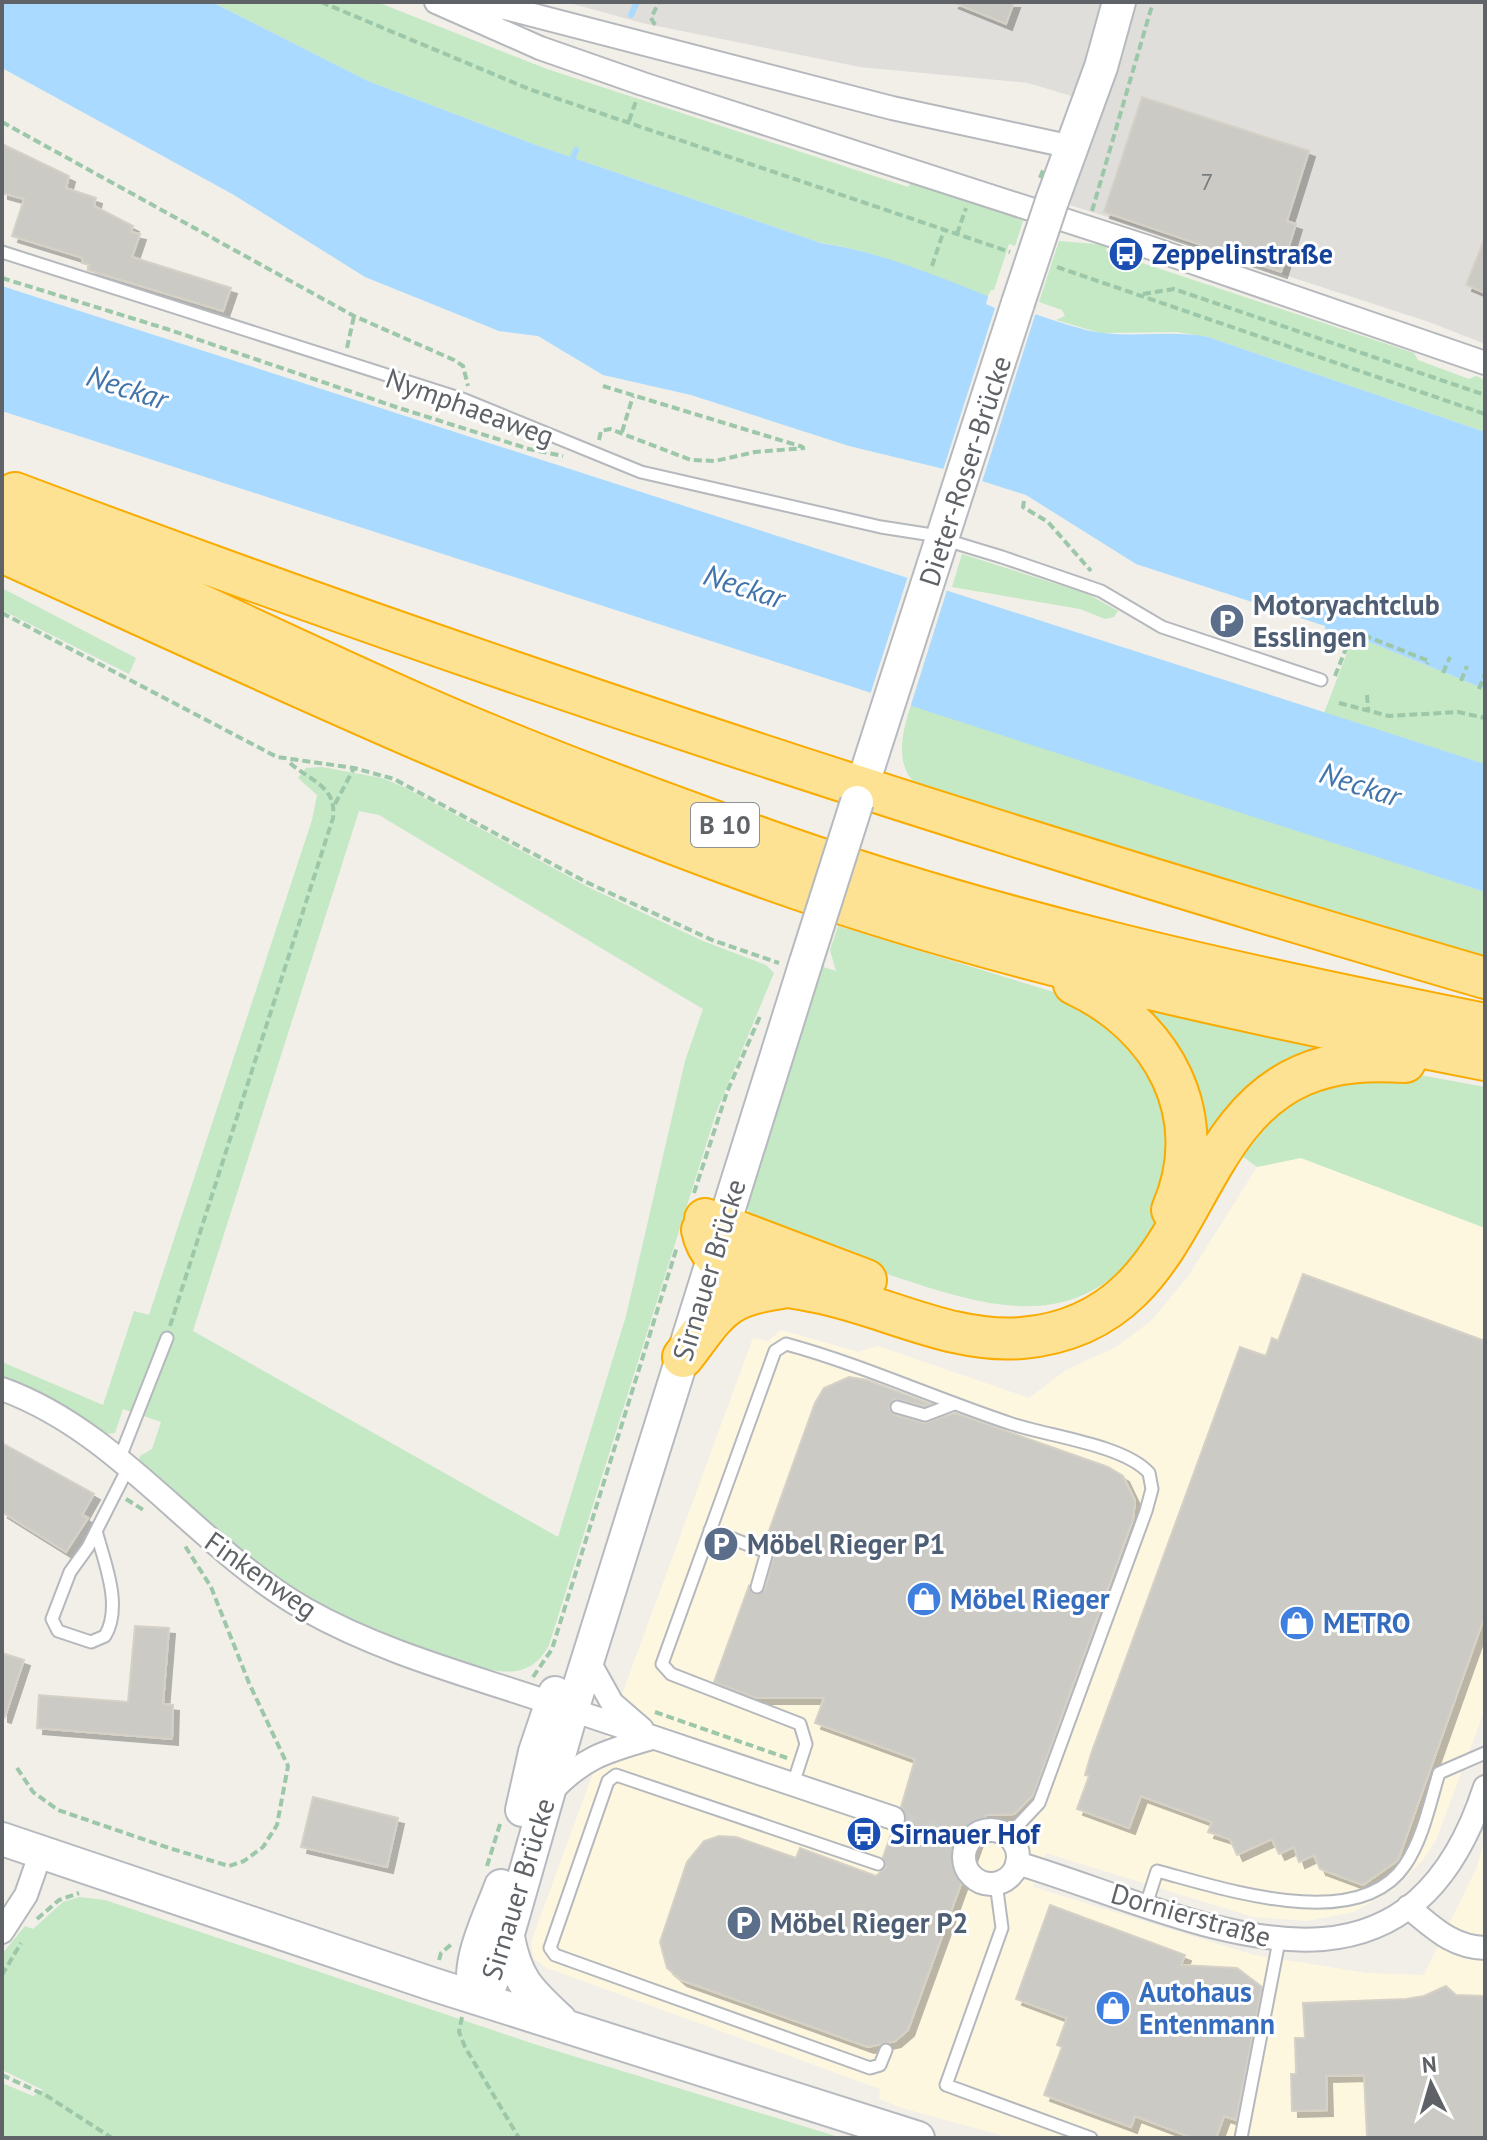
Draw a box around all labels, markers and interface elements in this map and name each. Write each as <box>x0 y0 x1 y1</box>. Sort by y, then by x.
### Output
house number: 7 <box>1200 166 1214 197</box>
bus stop icon: Zeppelinstraße <box>1107 235 1145 273</box>
place label: Zeppelinstraße <box>1152 235 1333 272</box>
street label: Dieter-Roser-Brücke <box>910 351 1019 591</box>
water label: Neckar <box>82 355 175 419</box>
street label: Nymphaeaweg <box>381 359 559 454</box>
water label: Neckar <box>699 554 792 618</box>
place label: Motoryachtclub Esslingen <box>1253 586 1440 655</box>
parking icon: Motoryachtclub Esslingen <box>1208 602 1246 640</box>
water label: Neckar <box>1315 752 1408 816</box>
road number: B 10 <box>691 803 759 847</box>
street label: Sirnauer Brücke <box>663 1174 754 1365</box>
street label: Finkenweg <box>198 1522 325 1627</box>
parking icon: Möbel Rieger P1 <box>702 1525 740 1563</box>
place label: Möbel Rieger P1 <box>747 1525 946 1562</box>
shop icon: Möbel Rieger <box>905 1580 943 1618</box>
place label: Möbel Rieger <box>950 1580 1110 1617</box>
shop icon: METRO <box>1278 1604 1316 1642</box>
place label: METRO <box>1323 1604 1411 1641</box>
street label: Sirnauer Brücke <box>472 1793 563 1984</box>
bus stop icon: Sirnauer Hof <box>845 1815 883 1853</box>
place label: Sirnauer Hof <box>890 1815 1041 1852</box>
street label: Dornierstraße <box>1107 1874 1275 1955</box>
parking icon: Möbel Rieger P2 <box>725 1904 763 1942</box>
place label: Möbel Rieger P2 <box>770 1904 969 1941</box>
place label: Autohaus Entenmann <box>1139 1973 1275 2042</box>
shop icon: Autohaus Entenmann <box>1094 1989 1132 2027</box>
north arrow <box>1391 2044 1471 2124</box>
text: N <box>1421 2049 1438 2079</box>

